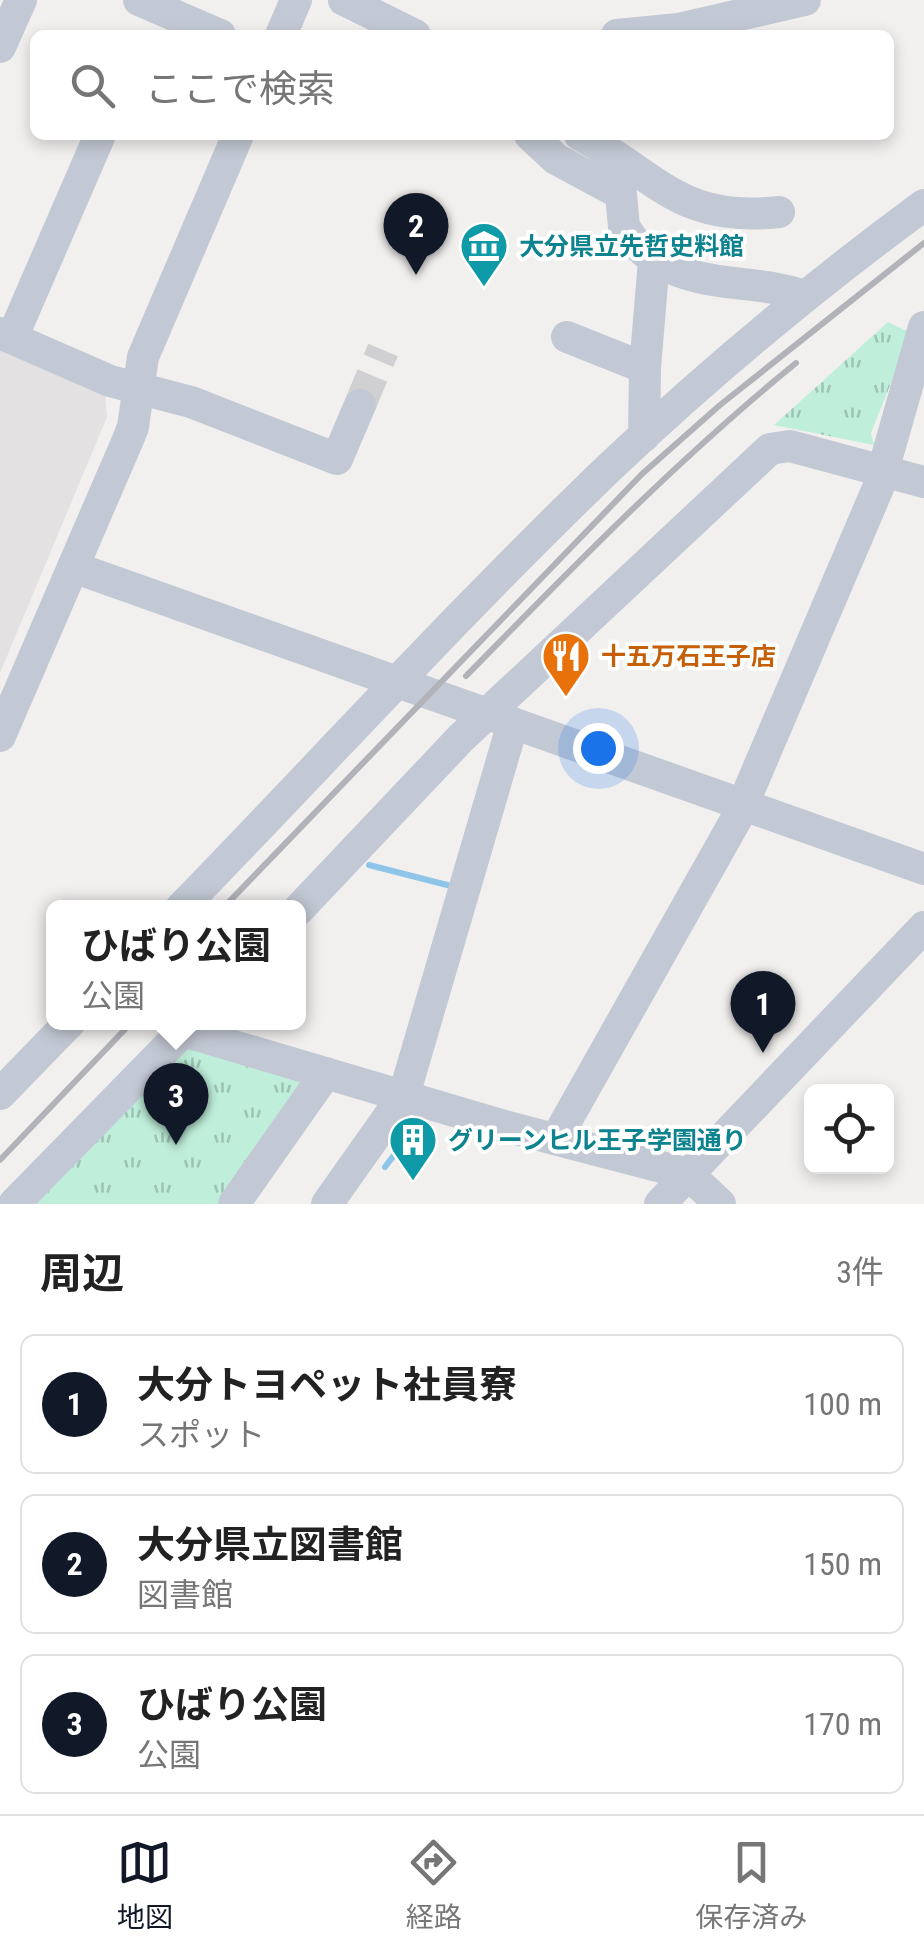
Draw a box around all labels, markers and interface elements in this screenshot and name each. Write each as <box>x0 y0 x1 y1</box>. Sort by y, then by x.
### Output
search box <box>30 30 894 140</box>
icon: search <box>65 58 120 113</box>
text: ここで検索 <box>145 67 335 111</box>
pin: 2 <box>384 192 448 275</box>
museum icon: 大分県立先哲史料館 <box>458 220 510 288</box>
place label: 大分県立先哲史料館 <box>519 232 744 261</box>
restaurant icon: 十五万石王子店 <box>540 630 592 698</box>
place label: 十五万石王子店 <box>601 642 776 671</box>
your location <box>573 723 624 774</box>
popup <box>46 900 306 1030</box>
text: ひばり公園 <box>81 924 271 968</box>
pin: 1 <box>730 970 796 1053</box>
text: 公園 <box>81 977 145 1015</box>
pin: 3 <box>144 1062 208 1145</box>
map controls <box>804 1084 894 1174</box>
button: locate <box>804 1084 894 1174</box>
building icon: グリーンヒル王子学園通り <box>387 1114 439 1182</box>
place label: グリーンヒル王子学園通り <box>448 1126 747 1155</box>
text: 周辺 <box>40 1249 124 1298</box>
text: 3件 <box>836 1253 884 1291</box>
text: 大分トヨペット社員寮 <box>137 1363 517 1407</box>
text: 1 <box>66 1385 83 1423</box>
text: 100 m <box>803 1385 882 1423</box>
text: スポット <box>137 1416 265 1454</box>
text: 大分県立図書館 <box>137 1523 403 1567</box>
text: 2 <box>66 1545 83 1583</box>
text: 150 m <box>803 1545 882 1583</box>
text: 図書館 <box>137 1576 233 1614</box>
text: ひばり公園 <box>137 1683 327 1727</box>
text: 3 <box>66 1705 83 1743</box>
text: 170 m <box>803 1705 882 1743</box>
text: 公園 <box>137 1736 201 1774</box>
tab: 地図 <box>117 1835 173 1935</box>
tab: 経路 <box>406 1835 462 1935</box>
tab: 保存済み <box>695 1835 807 1935</box>

